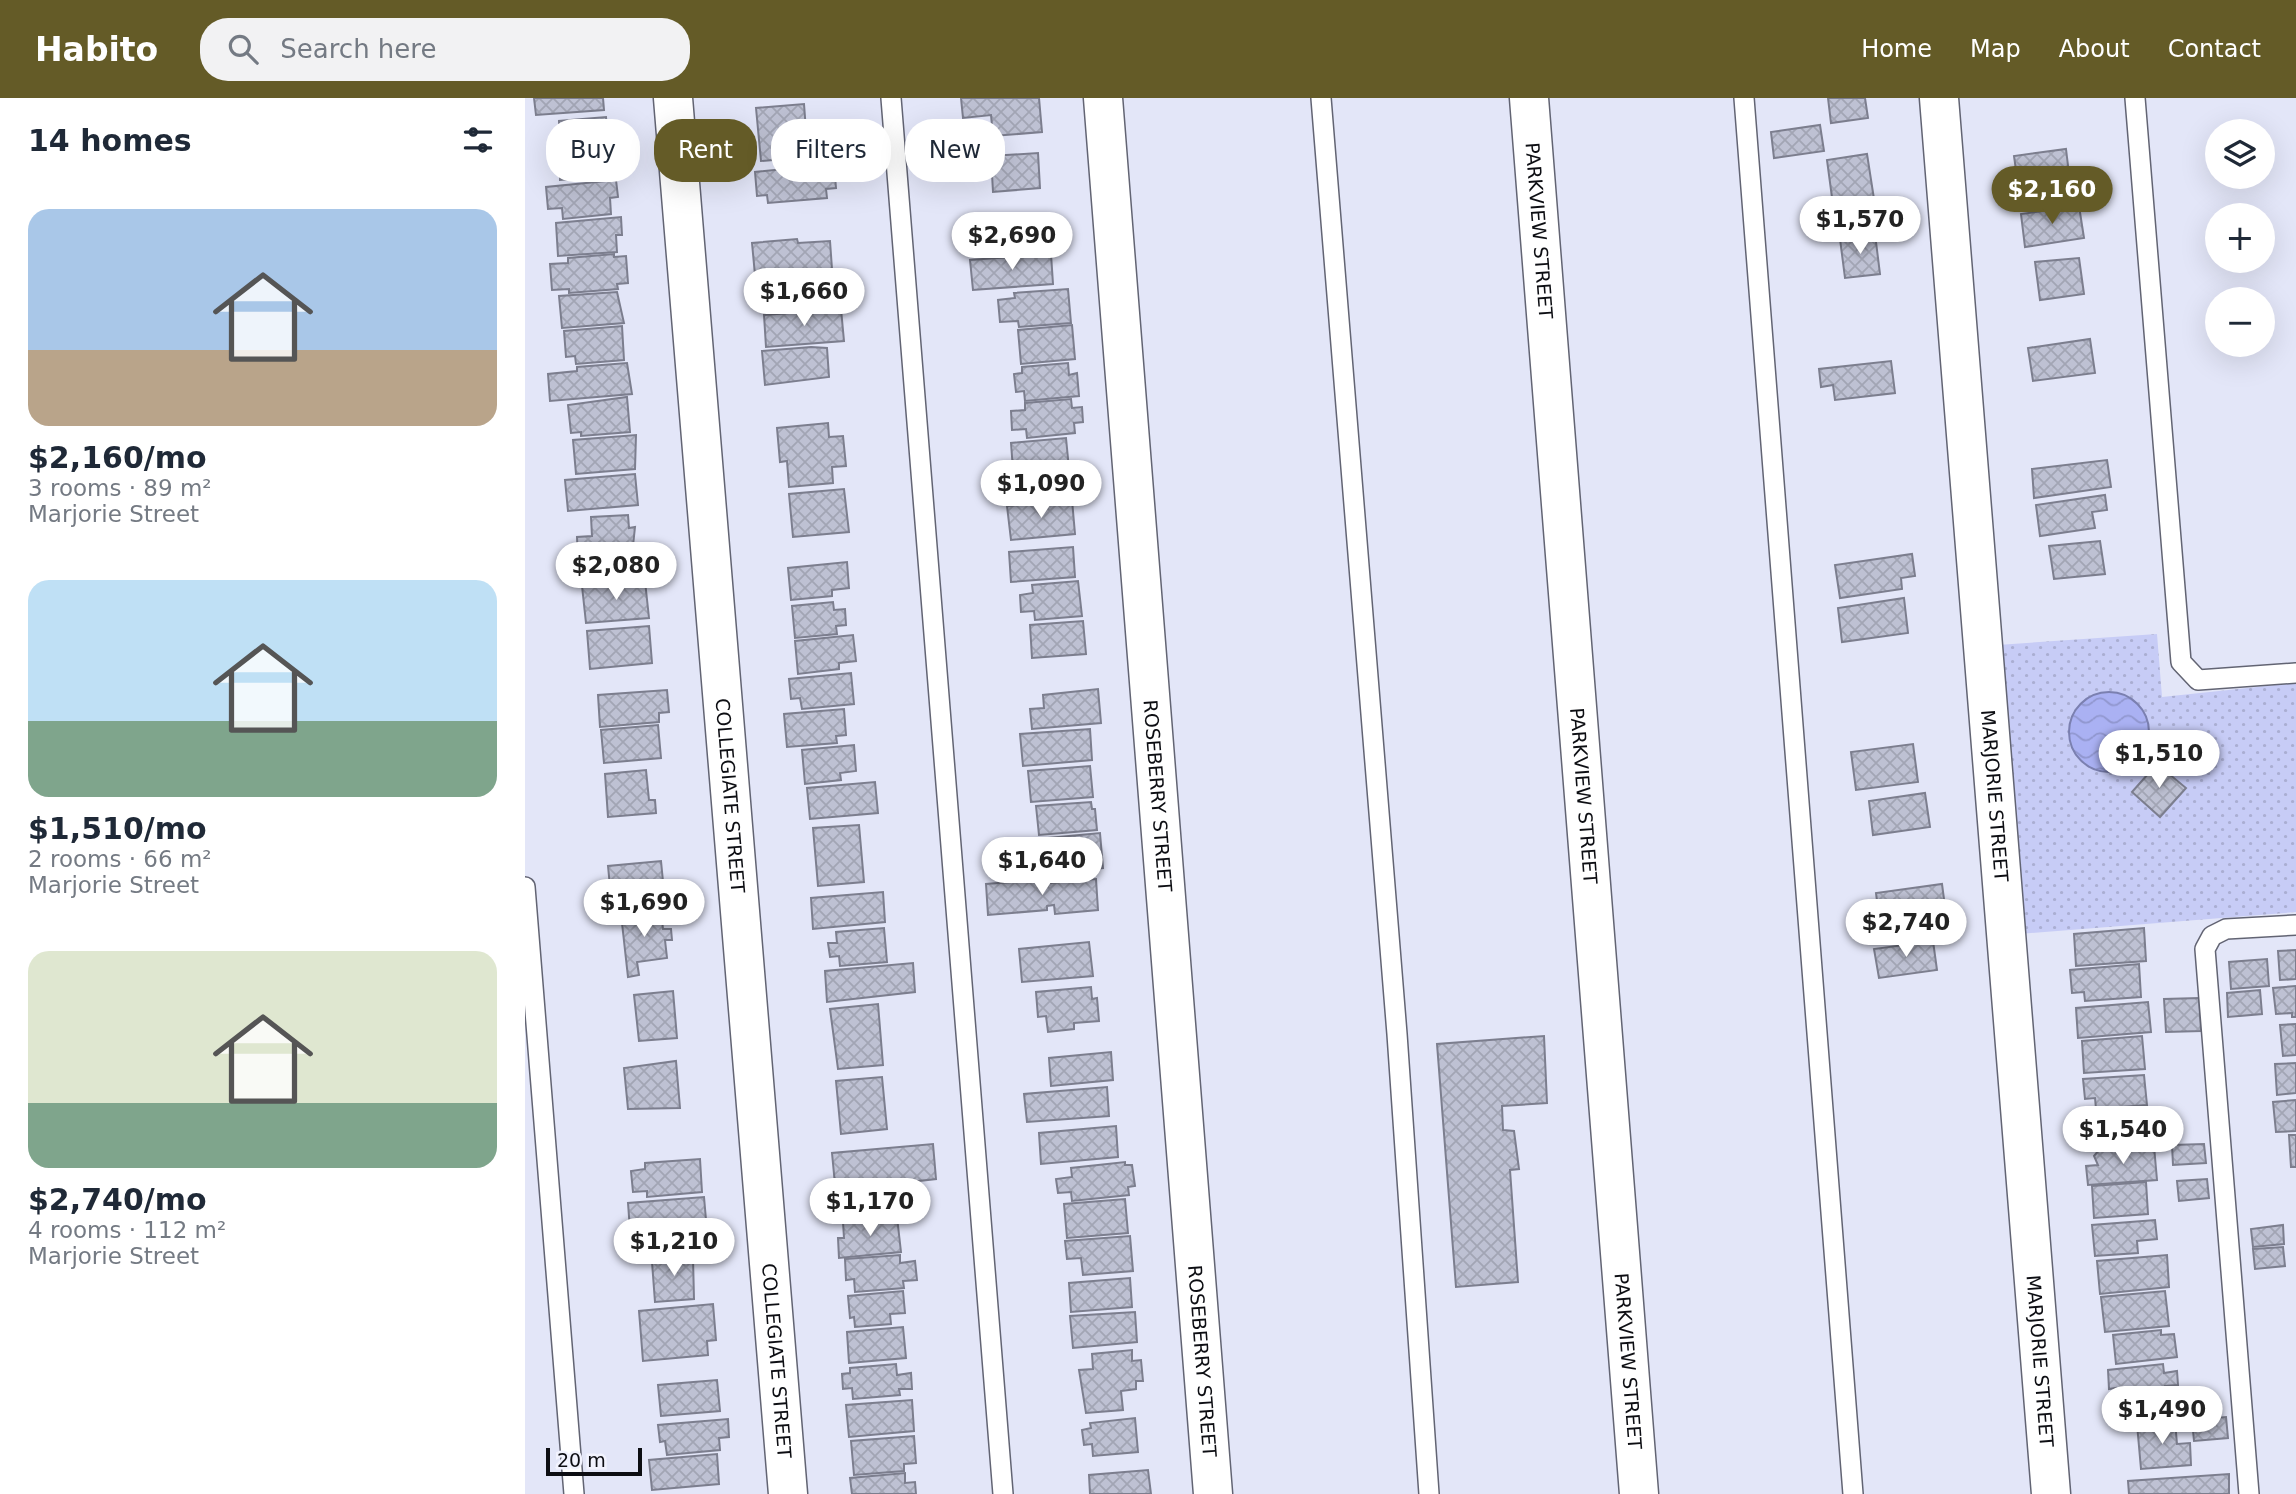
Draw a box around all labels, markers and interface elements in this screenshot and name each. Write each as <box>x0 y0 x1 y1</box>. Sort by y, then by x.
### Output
search box <box>200 18 690 81</box>
text: Habito <box>35 30 158 69</box>
icon: search <box>224 30 262 68</box>
text: Search here <box>280 34 436 64</box>
text: Home <box>1861 35 1932 63</box>
text: Map <box>1970 35 2021 63</box>
text: About <box>2059 35 2130 63</box>
text: Contact <box>2168 35 2261 63</box>
chip: Buy <box>546 119 640 182</box>
chip: Rent <box>654 119 757 182</box>
chip: Filters <box>771 119 891 182</box>
chip: New <box>905 119 1005 182</box>
map controls <box>2205 119 2275 357</box>
button: layers <box>2205 119 2275 189</box>
icon: filters <box>459 121 497 159</box>
text: 14 homes <box>28 123 192 158</box>
street label: PARKVIEW STREET <box>1522 142 1557 320</box>
pin: $2,160 <box>1995 166 2109 226</box>
text: $2,160 <box>2008 176 2096 202</box>
pin: $1,570 <box>1803 197 1917 256</box>
button: + <box>2205 203 2275 273</box>
text: $1,570 <box>1816 206 1904 232</box>
pin: $2,690 <box>955 212 1069 272</box>
text: $2,690 <box>968 222 1056 248</box>
icon: home <box>200 254 326 380</box>
pin: $1,660 <box>747 268 861 328</box>
text: $1,660 <box>760 278 848 304</box>
button: − <box>2205 287 2275 357</box>
text: $2,160/mo <box>28 440 207 475</box>
pin: $1,090 <box>984 460 1098 520</box>
text: $1,090 <box>997 470 1085 496</box>
text: 3 rooms · 89 m² <box>28 475 212 501</box>
text: Marjorie Street <box>28 501 199 527</box>
pin: $2,080 <box>559 542 673 602</box>
text: $2,080 <box>572 552 660 578</box>
icon: home <box>200 625 326 751</box>
street label: COLLEGIATE STREET <box>711 697 749 894</box>
street label: ROSEBERRY STREET <box>1139 699 1177 893</box>
street label: PARKVIEW STREET <box>1566 707 1602 885</box>
street label: MARJORIE STREET <box>1977 709 2013 883</box>
pin: $1,510 <box>2102 730 2216 790</box>
text: $1,510 <box>2115 740 2203 766</box>
text: $1,510/mo <box>28 811 207 846</box>
pin: $1,640 <box>985 838 1099 897</box>
text: 2 rooms · 66 m² <box>28 846 212 872</box>
text: $1,640 <box>998 847 1086 873</box>
text: Marjorie Street <box>28 872 199 898</box>
pin: $1,690 <box>587 880 701 939</box>
text: $1,690 <box>600 889 688 915</box>
pin: $2,740 <box>1849 900 1963 959</box>
text: $2,740 <box>1862 909 1950 935</box>
icon: home <box>200 996 326 1122</box>
pin: $1,540 <box>2066 1107 2180 1166</box>
text: $1,540 <box>2079 1116 2167 1142</box>
pin: $1,170 <box>813 1178 927 1238</box>
text: $2,740/mo <box>28 1182 207 1217</box>
text: $1,170 <box>826 1188 914 1214</box>
text: 4 rooms · 112 m² <box>28 1217 226 1243</box>
pin: $1,210 <box>617 1218 731 1278</box>
text: $1,210 <box>630 1228 718 1254</box>
text: Marjorie Street <box>28 1243 199 1269</box>
street label: COLLEGIATE STREET <box>758 1262 796 1459</box>
street label: ROSEBERRY STREET <box>1184 1264 1221 1458</box>
street label: PARKVIEW STREET <box>1611 1272 1646 1451</box>
street label: MARJORIE STREET <box>2022 1274 2058 1448</box>
pin: $1,490 <box>2105 1386 2219 1446</box>
text: $1,490 <box>2118 1396 2206 1422</box>
scale bar <box>546 1445 642 1477</box>
text: 20 m <box>557 1449 606 1471</box>

